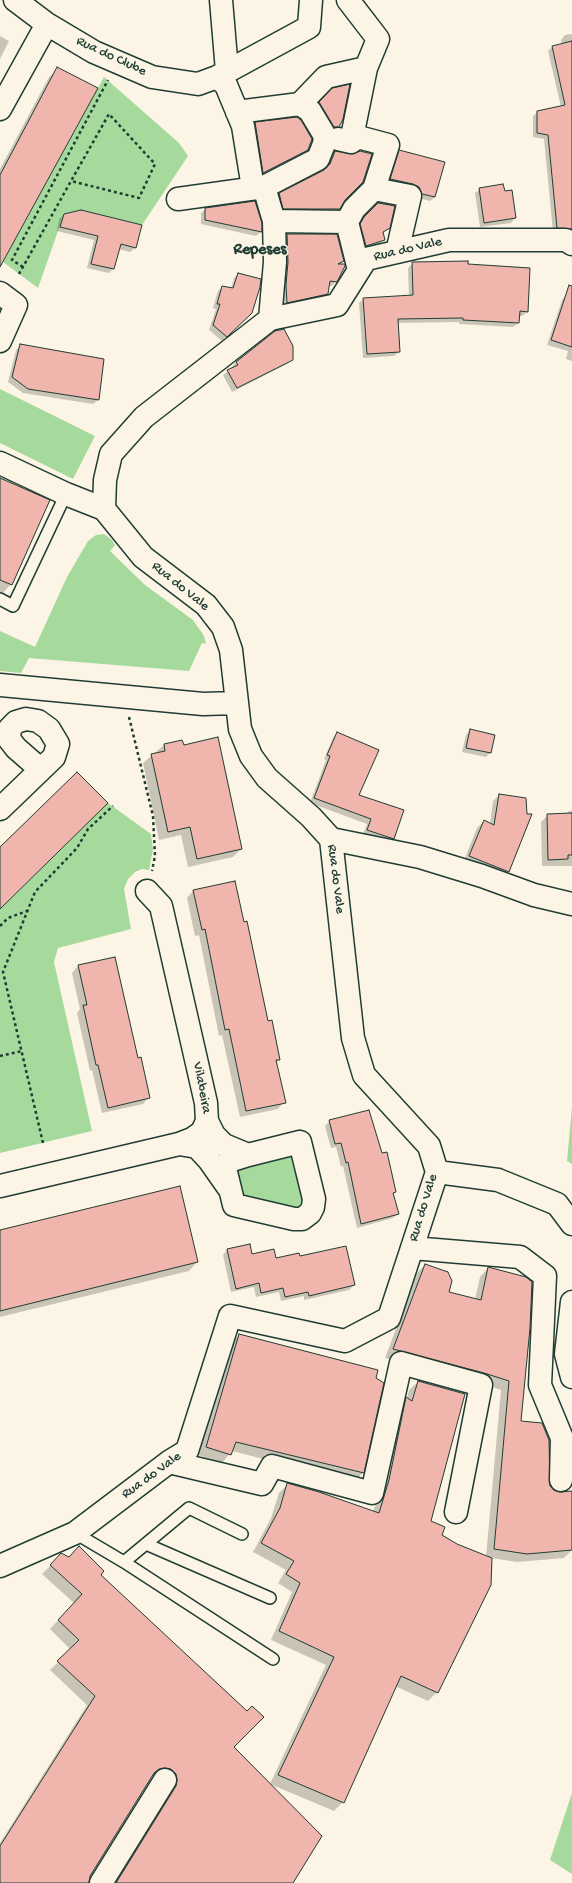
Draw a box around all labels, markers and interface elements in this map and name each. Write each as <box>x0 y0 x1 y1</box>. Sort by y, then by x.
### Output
street label: Rua do Clube <box>73 33 149 81</box>
street label: Rua do Vale <box>372 234 444 266</box>
district label: Repeses <box>234 241 286 261</box>
street label: Rua do Vale <box>148 559 212 615</box>
street label: Rua do Vale <box>322 843 348 915</box>
street label: Vilabeira <box>188 1061 214 1115</box>
street label: Rua do Vale <box>406 1172 442 1244</box>
street label: Rua do Vale <box>119 1449 185 1503</box>

